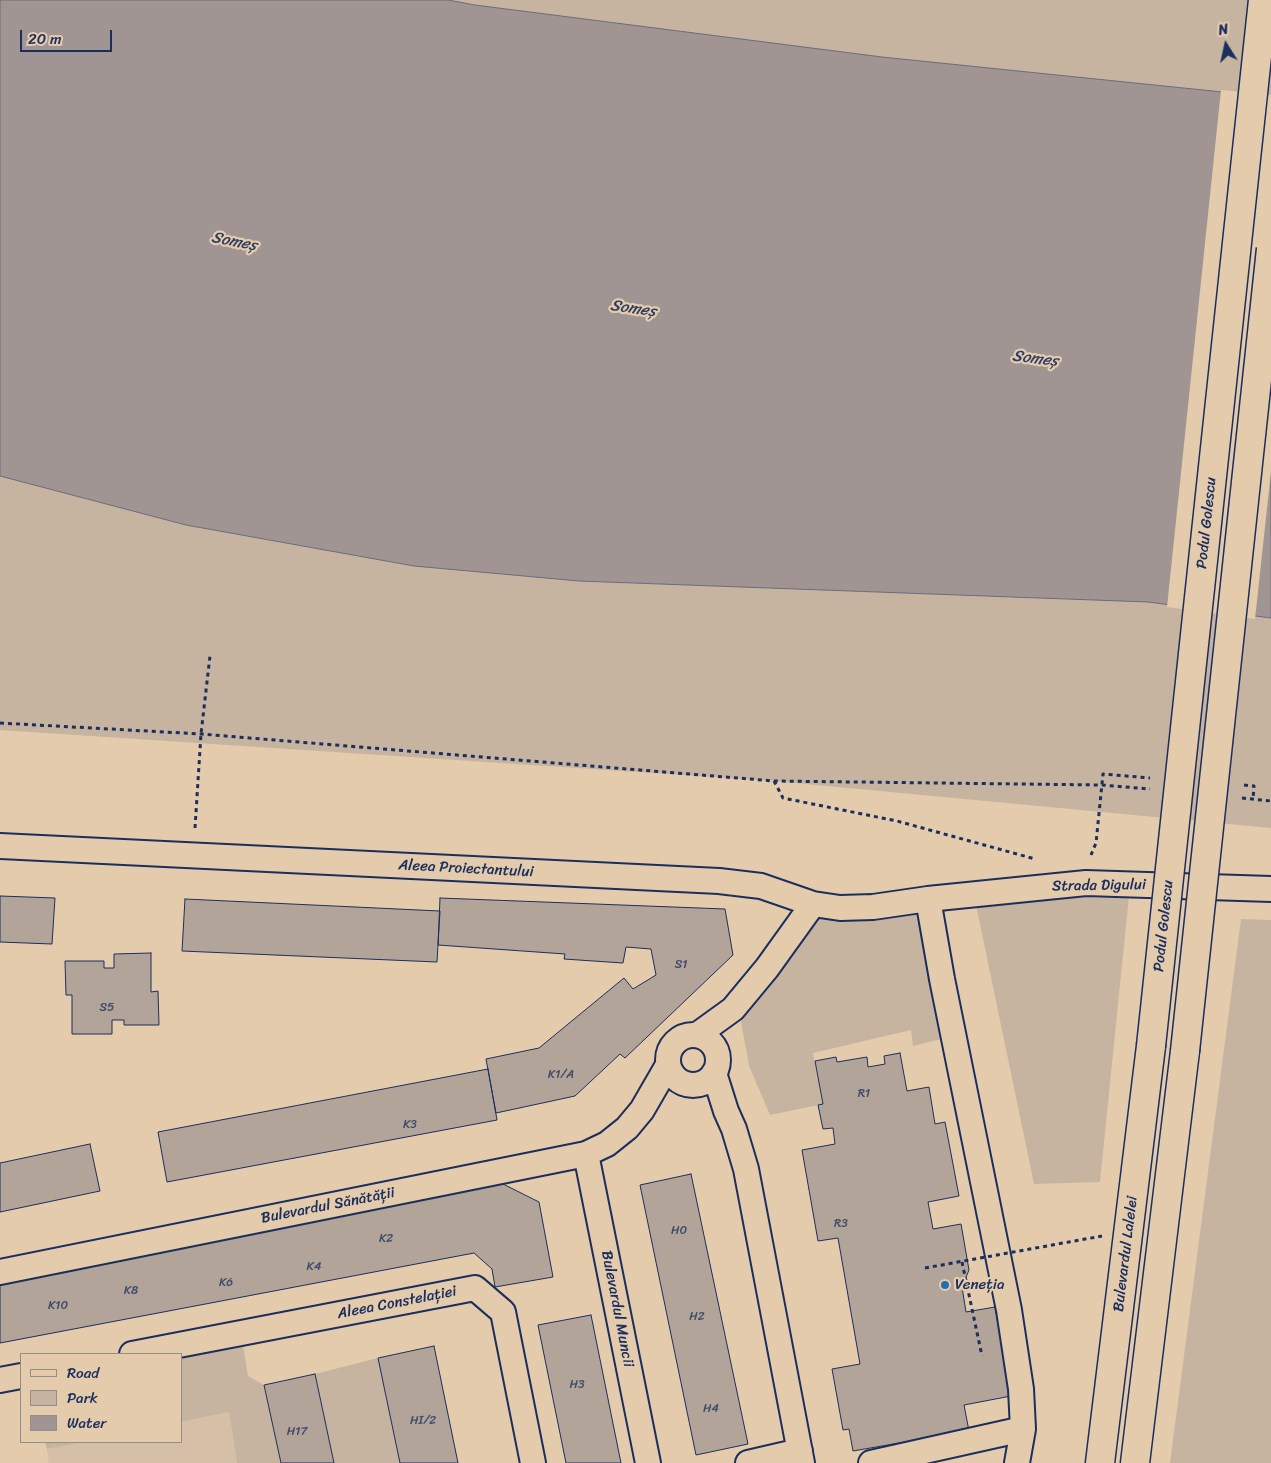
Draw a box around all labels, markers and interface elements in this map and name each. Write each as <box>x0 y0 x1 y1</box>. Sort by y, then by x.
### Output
text: N <box>1216 17 1230 43</box>
scale bar <box>22 20 115 52</box>
north arrow <box>1201 20 1251 70</box>
text: 20 m <box>28 26 62 52</box>
water label: Someș <box>210 228 258 256</box>
water label: Someș <box>609 296 657 322</box>
water label: Someș <box>1011 347 1059 371</box>
street label: Podul Golescu <box>1193 476 1221 570</box>
street label: Aleea Proiectantului <box>398 856 534 882</box>
street label: Strada Digului <box>1052 876 1146 896</box>
street label: Podul Golescu <box>1150 879 1178 973</box>
house number: S1 <box>675 958 687 972</box>
house number: S5 <box>100 1001 114 1015</box>
house number: K1/A <box>548 1068 574 1082</box>
house number: R1 <box>858 1087 870 1101</box>
house number: K3 <box>403 1118 417 1132</box>
street label: Bulevardul Sănătății <box>260 1184 396 1228</box>
street label: Bulevardul Lalelei <box>1110 1195 1142 1313</box>
house number: R3 <box>834 1217 848 1231</box>
house number: H0 <box>671 1224 687 1238</box>
house number: K2 <box>379 1232 393 1246</box>
street label: Bulevardul Muncii <box>597 1249 637 1369</box>
house number: K4 <box>307 1260 321 1274</box>
house number: K6 <box>219 1276 233 1290</box>
place label: Veneția <box>955 1276 1004 1294</box>
marker: Veneția <box>939 1279 951 1291</box>
street label: Aleea Constelației <box>336 1283 458 1323</box>
house number: K8 <box>124 1284 138 1298</box>
house number: K10 <box>48 1299 68 1313</box>
house number: H2 <box>689 1310 705 1324</box>
legend <box>20 1353 182 1443</box>
text: Road <box>67 1360 99 1386</box>
house number: H3 <box>569 1378 585 1392</box>
text: Park <box>67 1385 98 1411</box>
house number: H4 <box>703 1402 719 1416</box>
text: Water <box>67 1410 107 1436</box>
house number: HI/2 <box>410 1414 436 1428</box>
house number: H17 <box>287 1425 307 1439</box>

